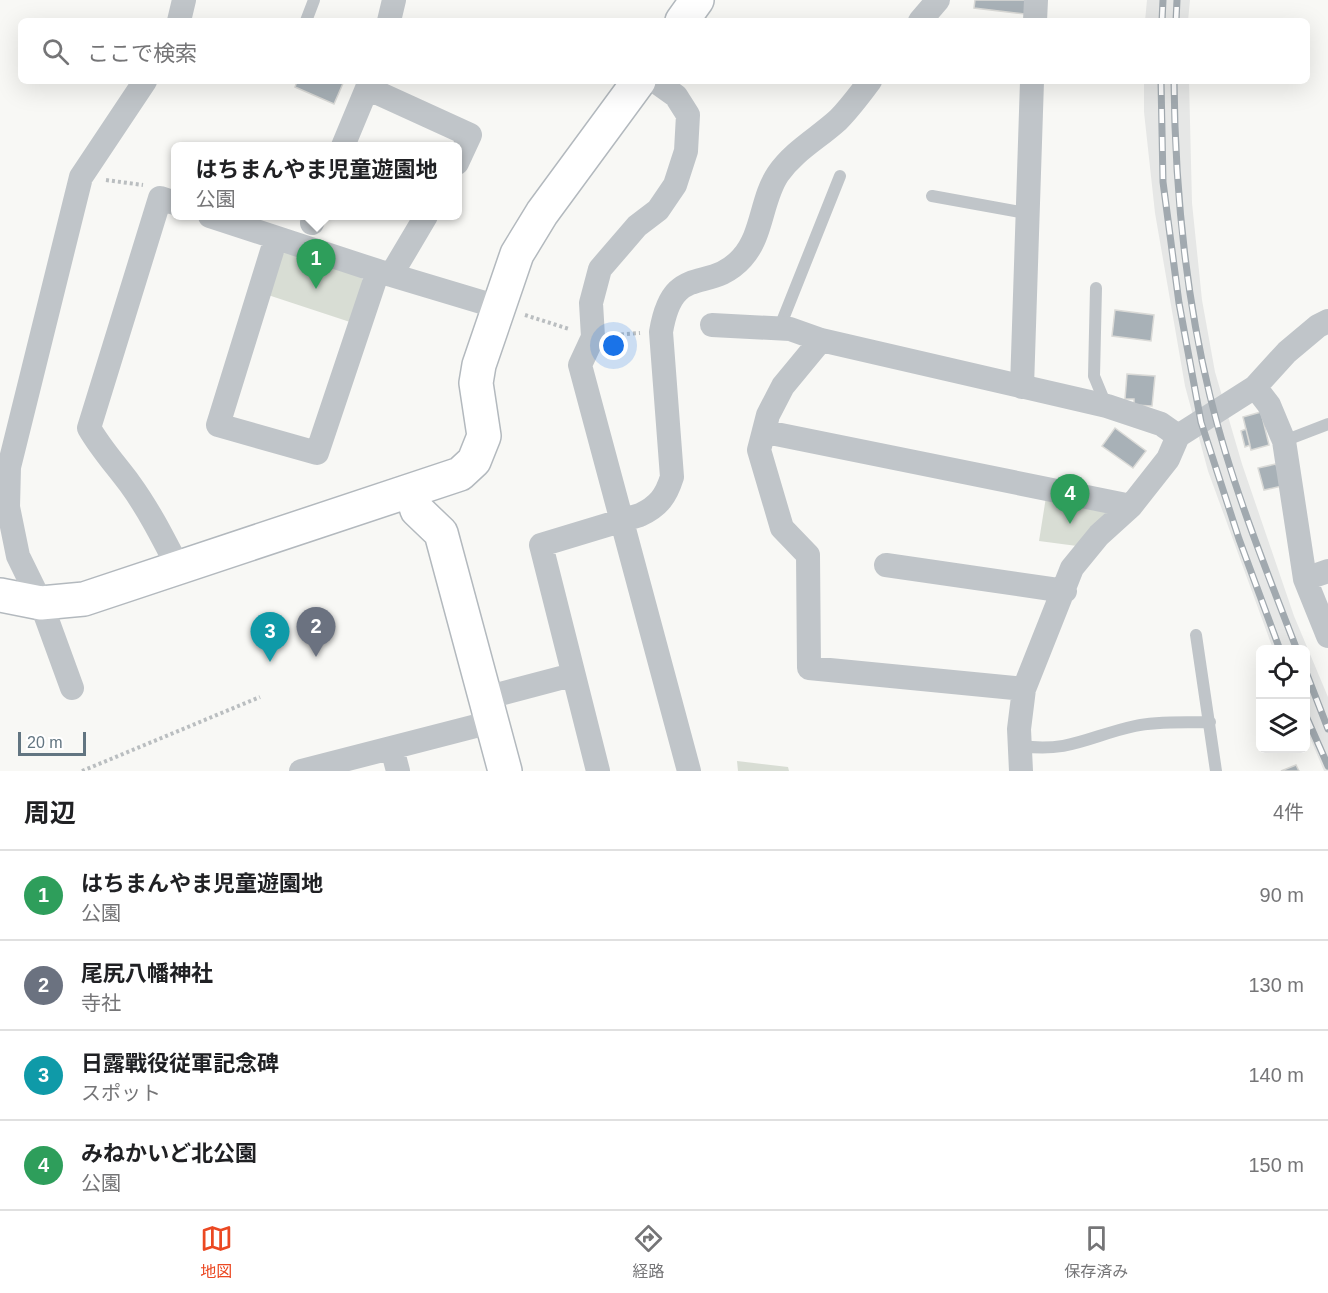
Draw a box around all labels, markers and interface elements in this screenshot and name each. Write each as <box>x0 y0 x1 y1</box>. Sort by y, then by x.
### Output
search box <box>18 18 1310 84</box>
icon: search <box>39 35 72 68</box>
text: ここで検索 <box>87 41 197 66</box>
popup <box>171 142 462 220</box>
text: はちまんやま児童遊園地 <box>195 157 438 182</box>
text: 公園 <box>195 188 235 210</box>
pin: 1 <box>296 240 336 289</box>
your location <box>599 331 628 360</box>
pin: 4 <box>1050 474 1090 524</box>
pin: 2 <box>296 608 336 657</box>
pin: 3 <box>250 612 290 662</box>
map controls <box>1256 645 1310 753</box>
button: locate <box>1256 645 1310 699</box>
button: layers <box>1256 699 1310 753</box>
scale bar <box>18 729 86 756</box>
text: 20 m <box>27 734 63 751</box>
text: 周辺 <box>24 798 76 828</box>
text: 4件 <box>1273 801 1304 823</box>
text: はちまんやま児童遊園地 <box>81 871 323 896</box>
text: 1 <box>38 884 49 906</box>
text: 90 m <box>1260 884 1304 906</box>
text: 公園 <box>81 902 121 924</box>
text: 尾尻八幡神社 <box>81 961 213 986</box>
text: 2 <box>38 974 49 996</box>
text: 130 m <box>1248 974 1304 996</box>
text: 寺社 <box>81 992 121 1014</box>
text: 日露戰役従軍記念碑 <box>81 1051 279 1076</box>
text: 3 <box>38 1064 49 1086</box>
text: 140 m <box>1248 1064 1304 1086</box>
text: スポット <box>81 1082 161 1104</box>
text: みねかいど北公園 <box>81 1141 257 1166</box>
text: 4 <box>38 1154 49 1176</box>
text: 150 m <box>1248 1154 1304 1176</box>
text: 公園 <box>81 1172 121 1194</box>
tab: 地図 <box>200 1222 233 1282</box>
tab: 経路 <box>632 1222 665 1282</box>
tab: 保存済み <box>1064 1222 1128 1282</box>

